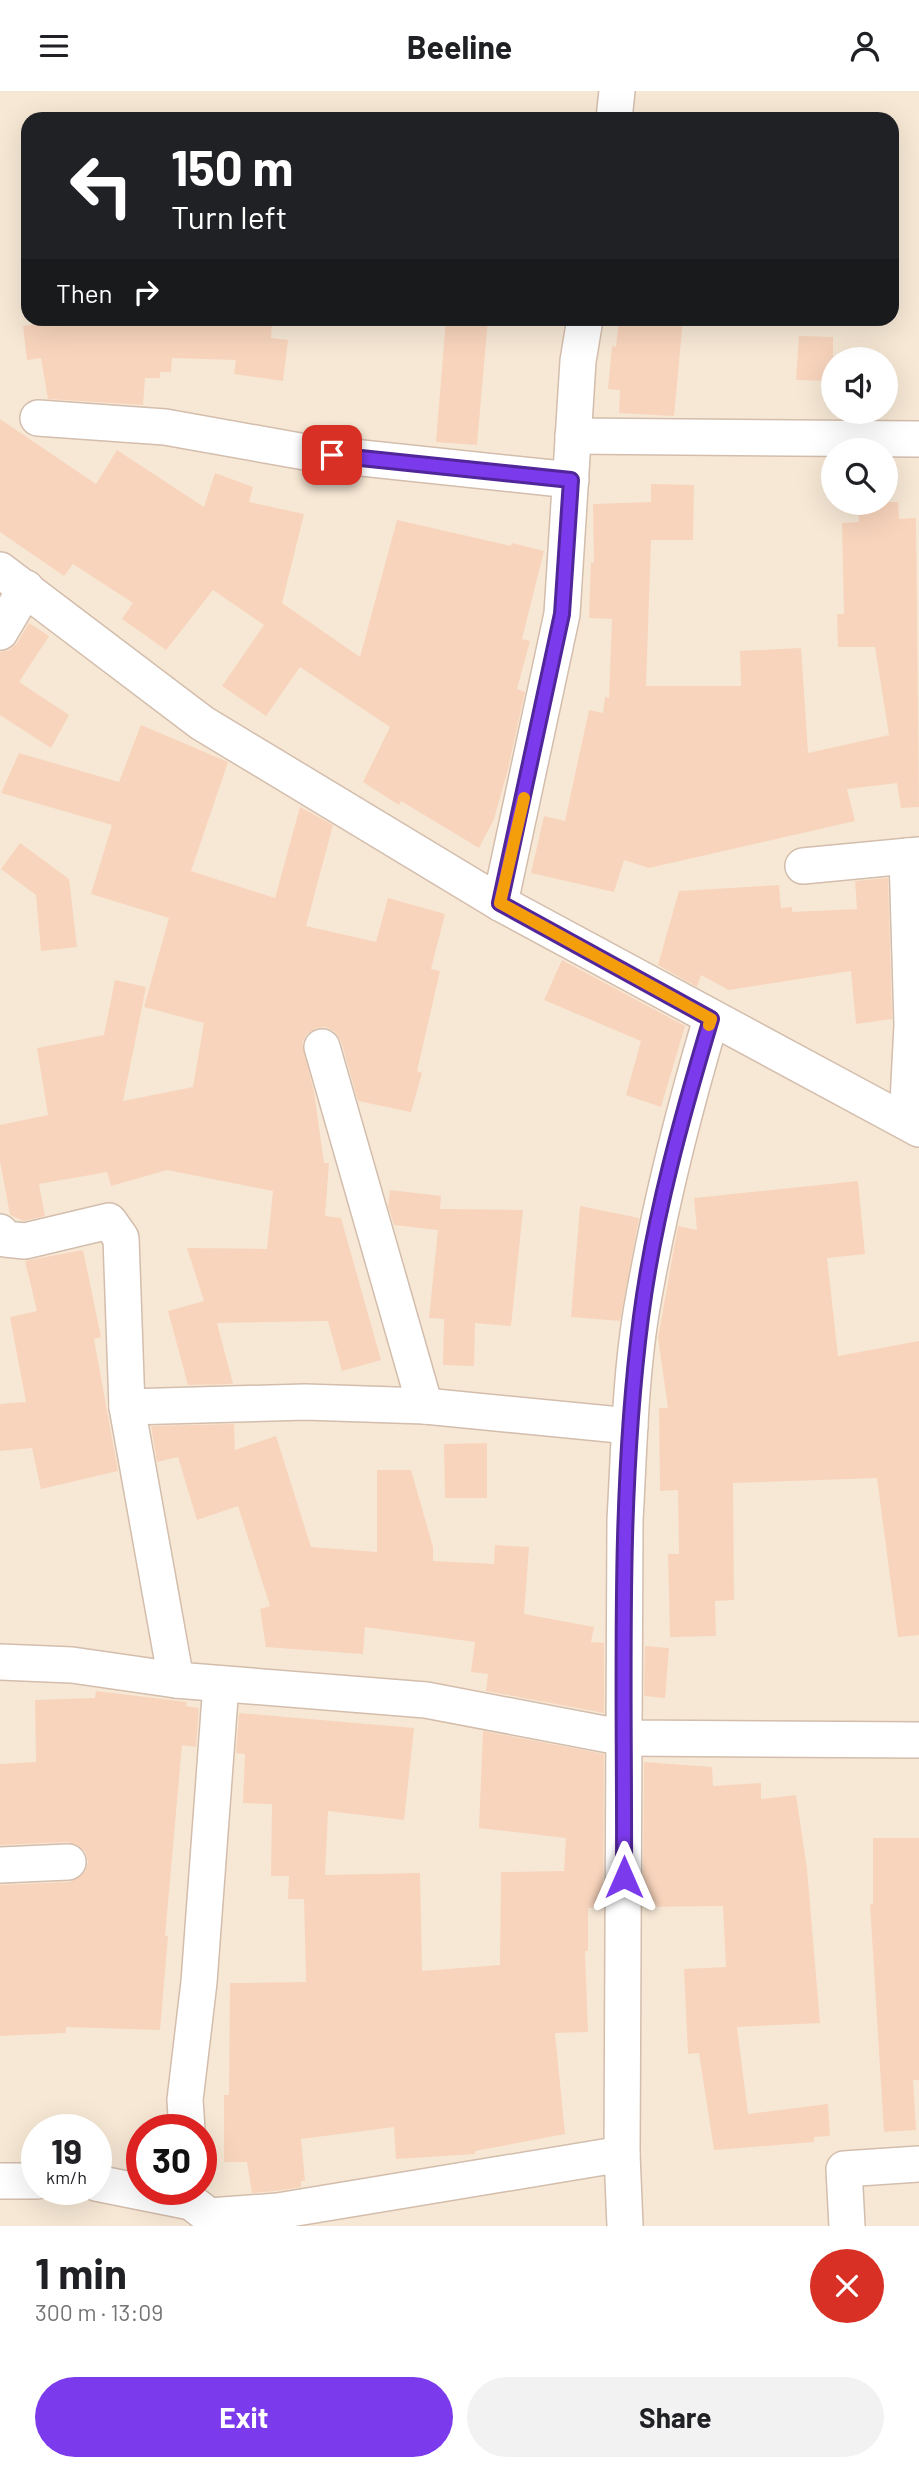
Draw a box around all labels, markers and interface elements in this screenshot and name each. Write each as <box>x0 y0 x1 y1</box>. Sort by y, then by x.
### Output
icon: menu <box>35 27 73 65</box>
text: Beeline <box>407 27 512 65</box>
icon: person <box>846 27 884 65</box>
text: 150 m <box>171 137 293 196</box>
icon: left <box>56 140 147 231</box>
text: Turn left <box>171 197 288 235</box>
icon: right <box>127 273 165 311</box>
text: Then <box>56 277 113 308</box>
map controls <box>821 347 898 515</box>
button: sound <box>821 347 898 424</box>
pin <box>302 425 362 485</box>
icon: arrive <box>313 436 351 474</box>
button: search <box>821 438 898 515</box>
position arrow <box>587 1840 661 1914</box>
speed limit sign: 30 <box>126 2114 217 2205</box>
text: 19 <box>51 2129 82 2171</box>
text: km/h <box>46 2166 87 2188</box>
text: 1 min <box>35 2247 127 2297</box>
button: close <box>810 2249 884 2323</box>
text: 300 m · 13:09 <box>35 2298 163 2326</box>
button: Exit <box>35 2377 453 2457</box>
button: Share <box>467 2377 884 2457</box>

